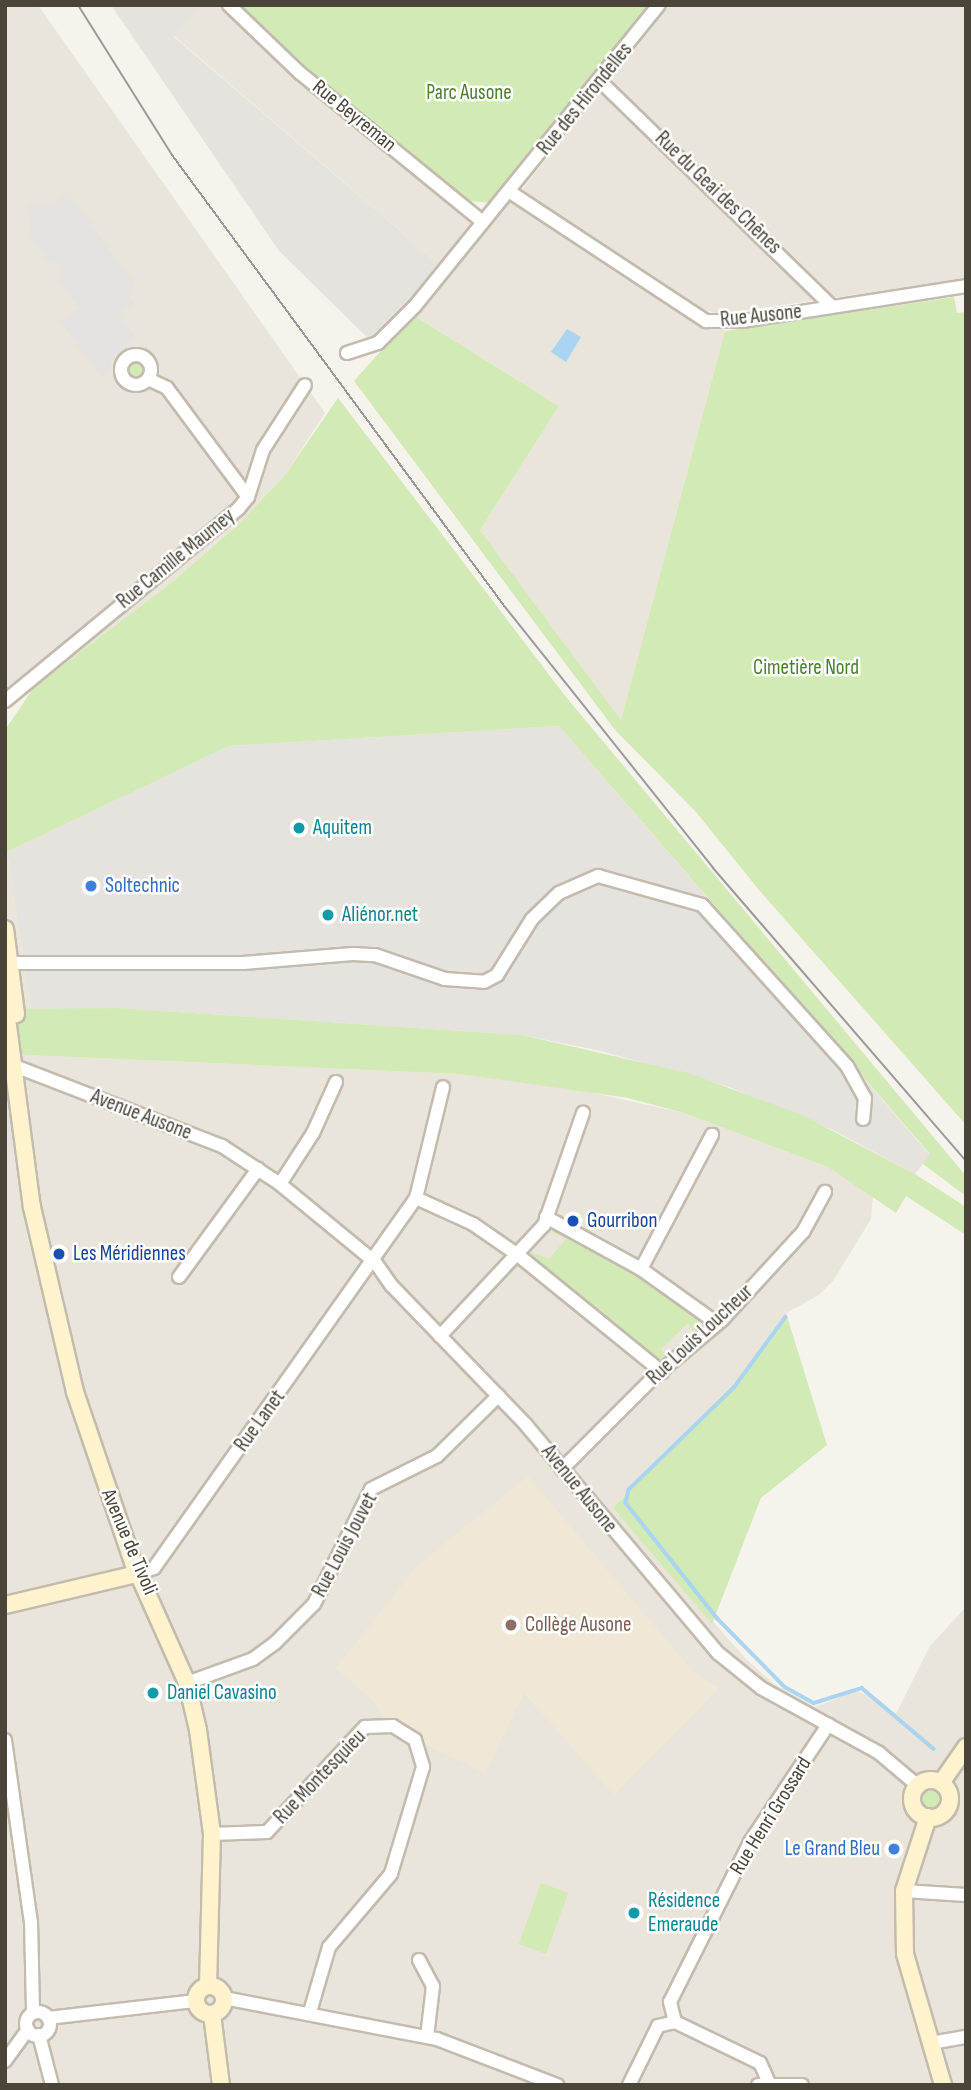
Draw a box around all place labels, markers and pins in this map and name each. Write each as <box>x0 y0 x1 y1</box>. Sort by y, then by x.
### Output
place label: Aquitem <box>313 815 372 841</box>
marker: Aquitem <box>291 820 307 836</box>
place label: Soltechnic <box>105 873 180 899</box>
marker: Soltechnic <box>83 878 99 894</box>
place label: Aliénor.net <box>342 902 418 928</box>
marker: Aliénor.net <box>320 907 336 923</box>
place label: Gourribon <box>587 1208 657 1234</box>
marker: Gourribon <box>565 1213 581 1229</box>
place label: Les Méridiennes <box>73 1241 186 1267</box>
marker: Les Méridiennes <box>51 1246 67 1262</box>
place label: Collège Ausone <box>525 1612 631 1638</box>
marker: Collège Ausone <box>503 1617 519 1633</box>
place label: Daniel Cavasino <box>167 1680 277 1706</box>
marker: Daniel Cavasino <box>145 1685 161 1701</box>
place label: Le Grand Bleu <box>785 1836 880 1862</box>
marker: Le Grand Bleu <box>886 1841 902 1857</box>
place label: Résidence Emeraude <box>648 1888 720 1938</box>
marker: Résidence Emeraude <box>626 1905 642 1921</box>

